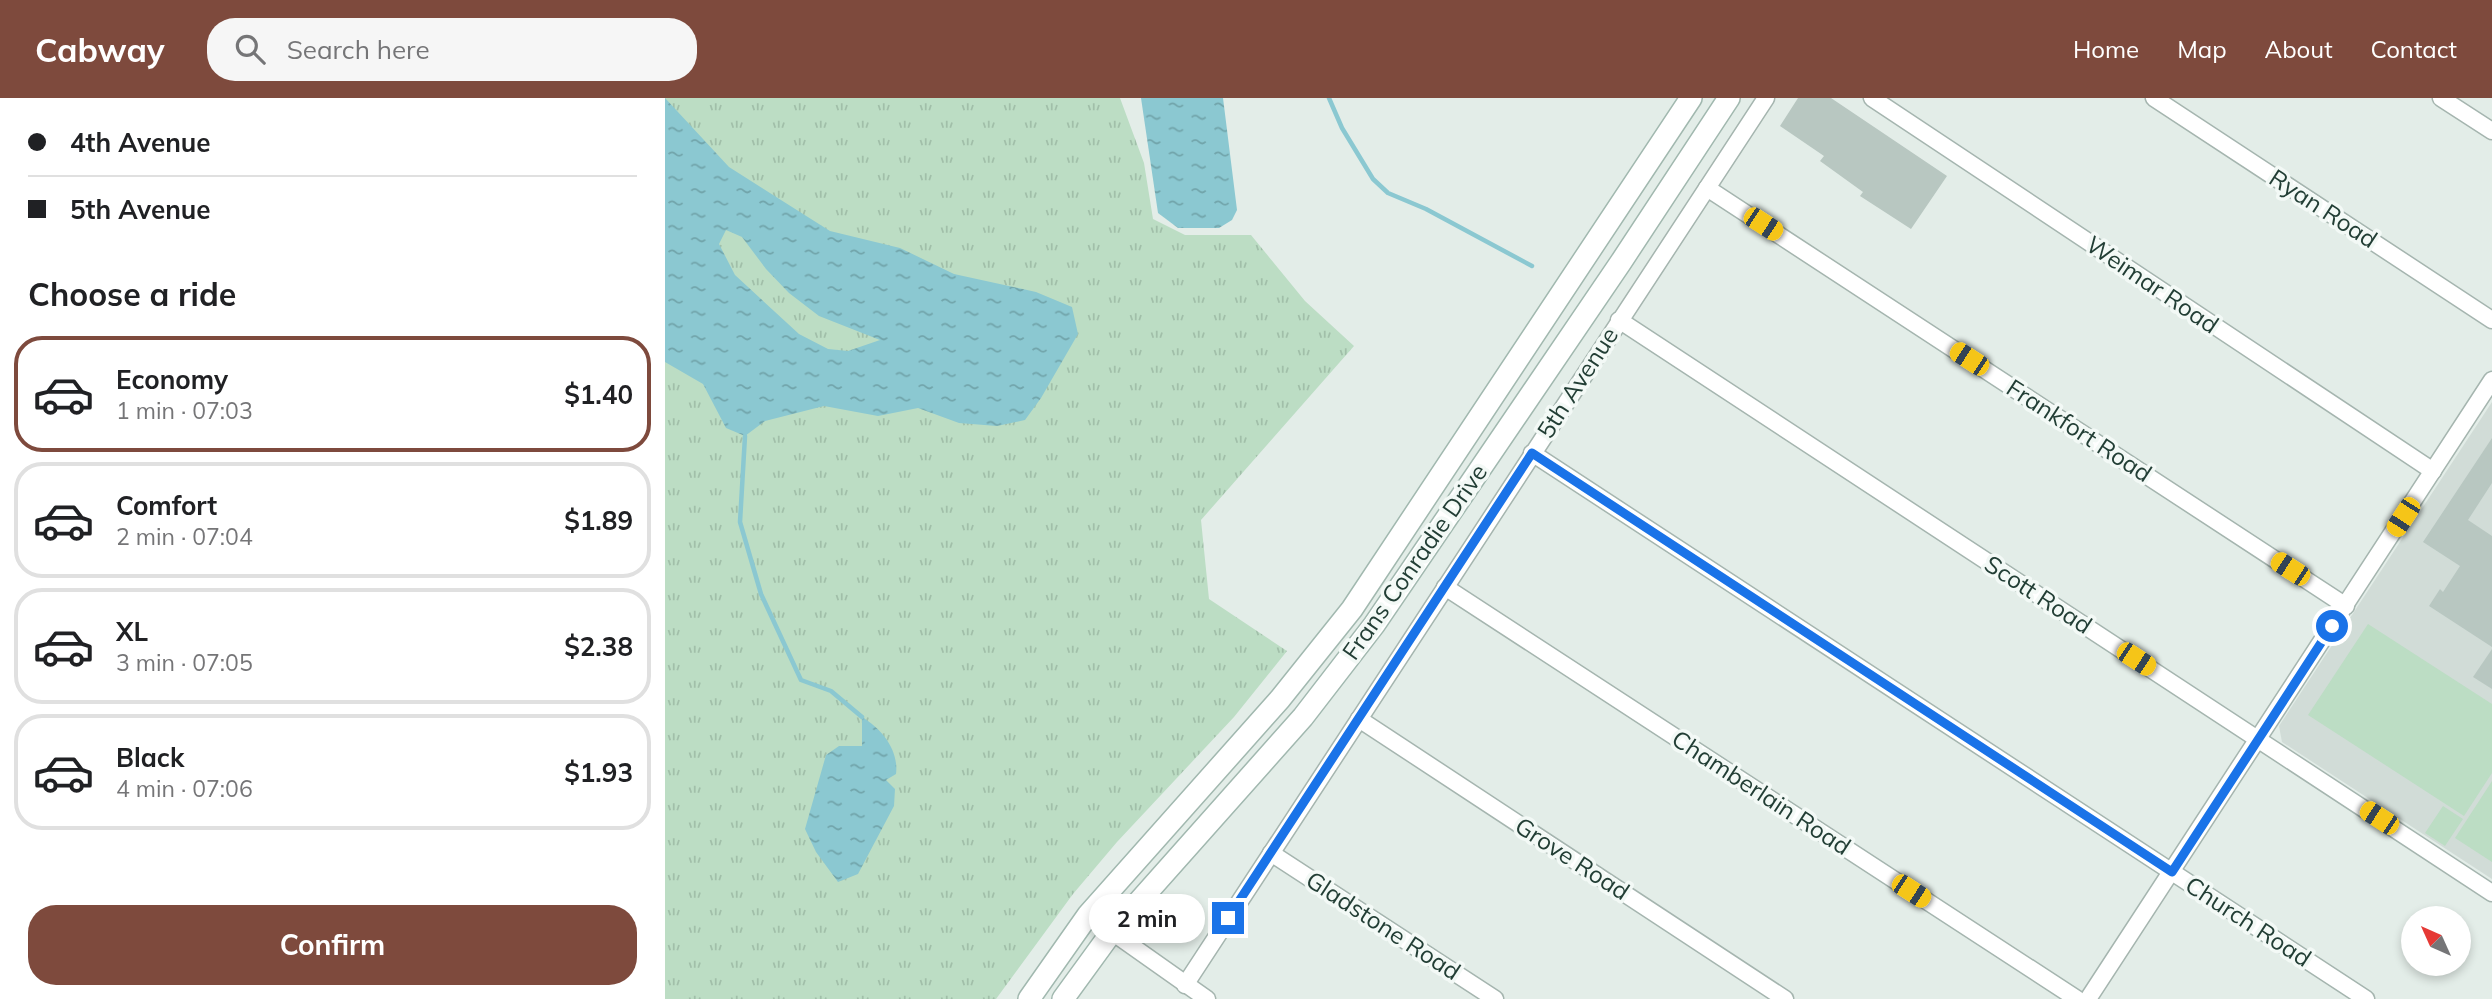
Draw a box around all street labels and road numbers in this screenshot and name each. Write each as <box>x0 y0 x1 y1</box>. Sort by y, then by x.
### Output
street label: Ryan Road <box>2264 162 2383 254</box>
street label: Weimar Road <box>2081 229 2225 339</box>
street label: 5th Avenue <box>1530 321 1624 444</box>
street label: Frankfort Road <box>2001 372 2158 488</box>
street label: Frans Conradie Drive <box>1335 458 1493 665</box>
street label: Scott Road <box>1979 548 2098 640</box>
street label: Chamberlain Road <box>1667 723 1857 861</box>
street label: Grove Road <box>1510 810 1635 906</box>
street label: Gladstone Road <box>1301 864 1466 986</box>
street label: Church Road <box>2180 869 2317 973</box>

